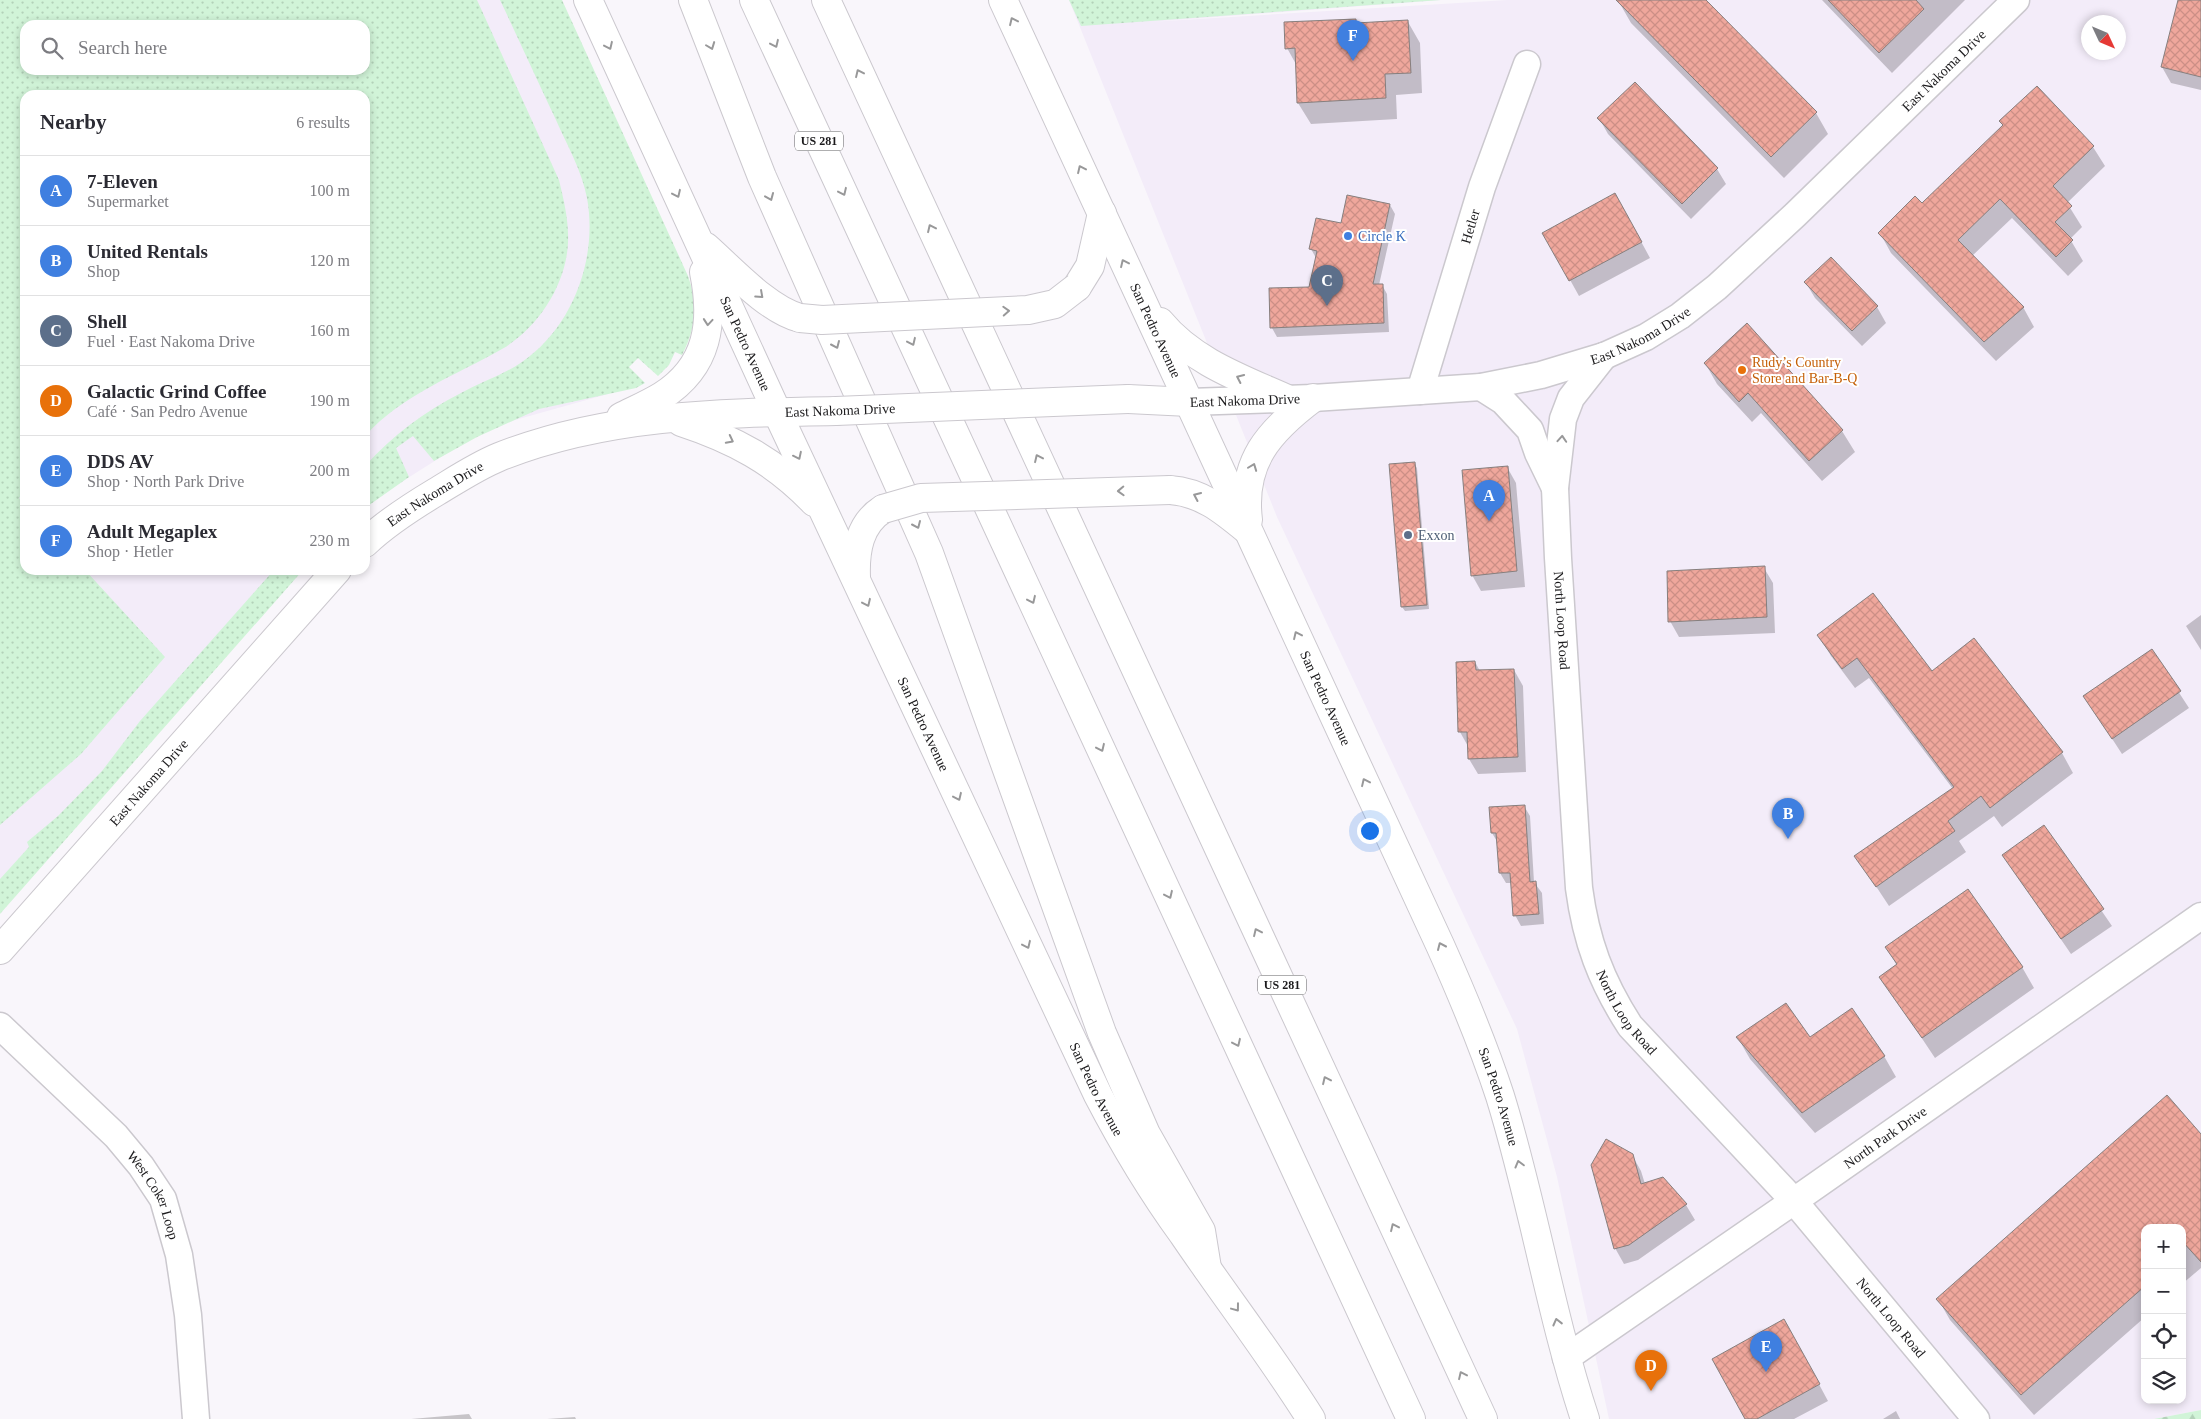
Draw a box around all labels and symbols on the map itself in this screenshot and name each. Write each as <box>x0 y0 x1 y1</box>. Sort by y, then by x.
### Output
north arrow <box>2081 15 2126 60</box>
one-way arrow <box>1009 17 1019 26</box>
pin: F <box>1337 20 1369 61</box>
street label: East Nakoma Drive <box>1899 27 1989 115</box>
one-way arrow <box>768 39 779 48</box>
one-way arrow <box>603 41 614 50</box>
one-way arrow <box>705 41 715 49</box>
one-way arrow <box>855 69 866 78</box>
road number: US 281 <box>795 132 843 150</box>
one-way arrow <box>1077 165 1087 174</box>
one-way arrow <box>836 187 847 196</box>
one-way arrow <box>671 189 682 198</box>
one-way arrow <box>764 192 775 201</box>
street label: Hetler <box>1458 207 1483 246</box>
one-way arrow <box>927 224 937 233</box>
place label: Circle K <box>1358 229 1406 244</box>
marker: Circle K <box>1342 230 1354 242</box>
one-way arrow <box>1119 259 1130 268</box>
pin: C <box>1311 265 1343 306</box>
street label: San Pedro Avenue <box>1127 281 1184 380</box>
one-way arrow <box>755 289 764 298</box>
street label: San Pedro Avenue <box>717 294 773 393</box>
street label: East Nakoma Drive <box>1589 304 1693 368</box>
one-way arrow <box>1002 306 1010 316</box>
one-way arrow <box>703 318 714 326</box>
one-way arrow <box>906 337 917 346</box>
one-way arrow <box>830 340 841 349</box>
place label: Rudy’s Country Store and Bar-B-Q <box>1752 355 1857 386</box>
marker: Rudy’s Country Store and Bar-B-Q <box>1736 364 1748 376</box>
one-way arrow <box>1236 374 1245 384</box>
street label: East Nakoma Drive <box>1190 391 1300 410</box>
street label: East Nakoma Drive <box>785 401 895 420</box>
one-way arrow <box>725 434 734 444</box>
one-way arrow <box>1556 435 1567 443</box>
one-way arrow <box>792 451 802 460</box>
one-way arrow <box>1033 454 1044 463</box>
street label: East Nakoma Drive <box>384 459 486 530</box>
one-way arrow <box>1247 463 1257 471</box>
pin: A <box>1473 480 1505 521</box>
one-way arrow <box>1117 486 1125 496</box>
one-way arrow <box>1193 491 1202 502</box>
one-way arrow <box>911 520 921 529</box>
place label: Exxon <box>1418 528 1455 543</box>
marker: Exxon <box>1402 529 1414 541</box>
street label: North Loop Road <box>1551 571 1572 670</box>
one-way arrow <box>1026 595 1037 604</box>
one-way arrow <box>861 597 871 606</box>
one-way arrow <box>1292 631 1303 640</box>
street label: San Pedro Avenue <box>1297 649 1354 748</box>
street label: San Pedro Avenue <box>895 675 952 774</box>
street label: East Nakoma Drive <box>107 736 191 829</box>
one-way arrow <box>1094 743 1105 752</box>
one-way arrow <box>1360 778 1371 787</box>
one-way arrow <box>952 792 962 801</box>
pin: B <box>1772 798 1804 839</box>
your location <box>1357 818 1383 844</box>
one-way arrow <box>1163 890 1173 899</box>
one-way arrow <box>1253 928 1264 937</box>
one-way arrow <box>1020 940 1031 949</box>
one-way arrow <box>1437 942 1447 951</box>
street label: North Loop Road <box>1593 968 1660 1058</box>
road number: US 281 <box>1258 976 1306 994</box>
one-way arrow <box>1231 1037 1241 1046</box>
street label: San Pedro Avenue <box>1066 1040 1126 1139</box>
street label: San Pedro Avenue <box>1476 1046 1521 1148</box>
one-way arrow <box>1321 1076 1332 1085</box>
street label: North Park Drive <box>1841 1104 1929 1172</box>
street label: West Coker Loop <box>124 1148 181 1241</box>
one-way arrow <box>1514 1160 1524 1168</box>
one-way arrow <box>1390 1223 1400 1232</box>
street label: North Loop Road <box>1853 1275 1928 1360</box>
one-way arrow <box>1230 1302 1239 1312</box>
one-way arrow <box>1552 1317 1563 1326</box>
pin: E <box>1750 1331 1782 1372</box>
pin: D <box>1635 1350 1667 1391</box>
one-way arrow <box>1458 1371 1469 1380</box>

